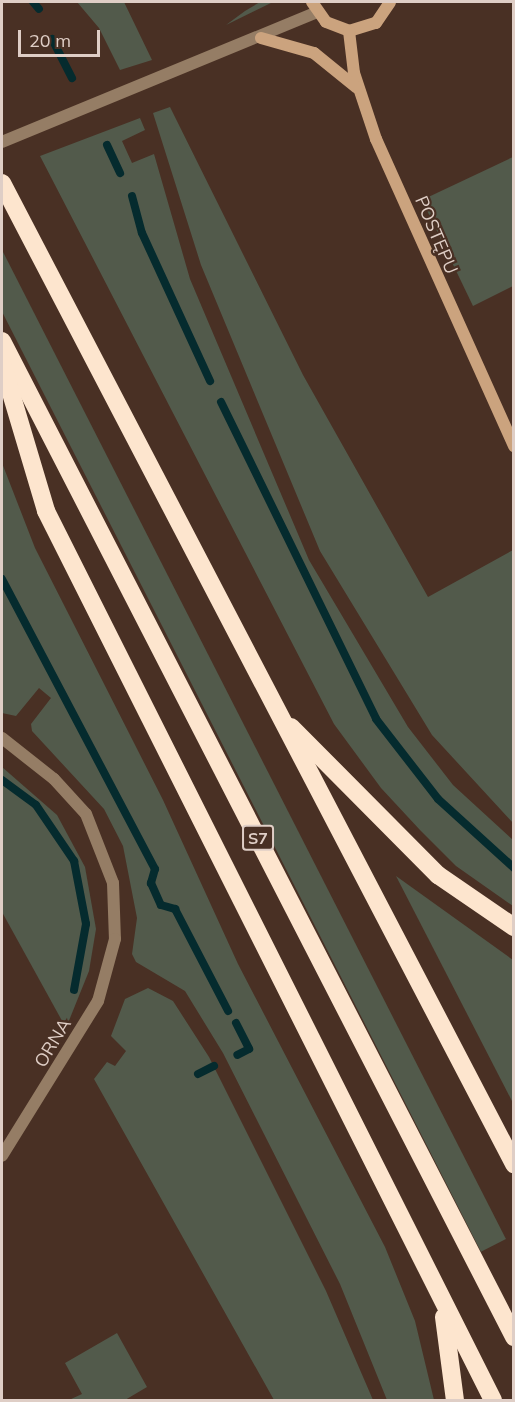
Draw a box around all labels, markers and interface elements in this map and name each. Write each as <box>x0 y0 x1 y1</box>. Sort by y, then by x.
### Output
scale bar <box>21 18 104 56</box>
text: 20 m <box>29 29 71 52</box>
street label: POSTĘPU <box>410 193 462 277</box>
road number: S7 <box>242 825 274 851</box>
street label: ORNA <box>30 1015 76 1071</box>

